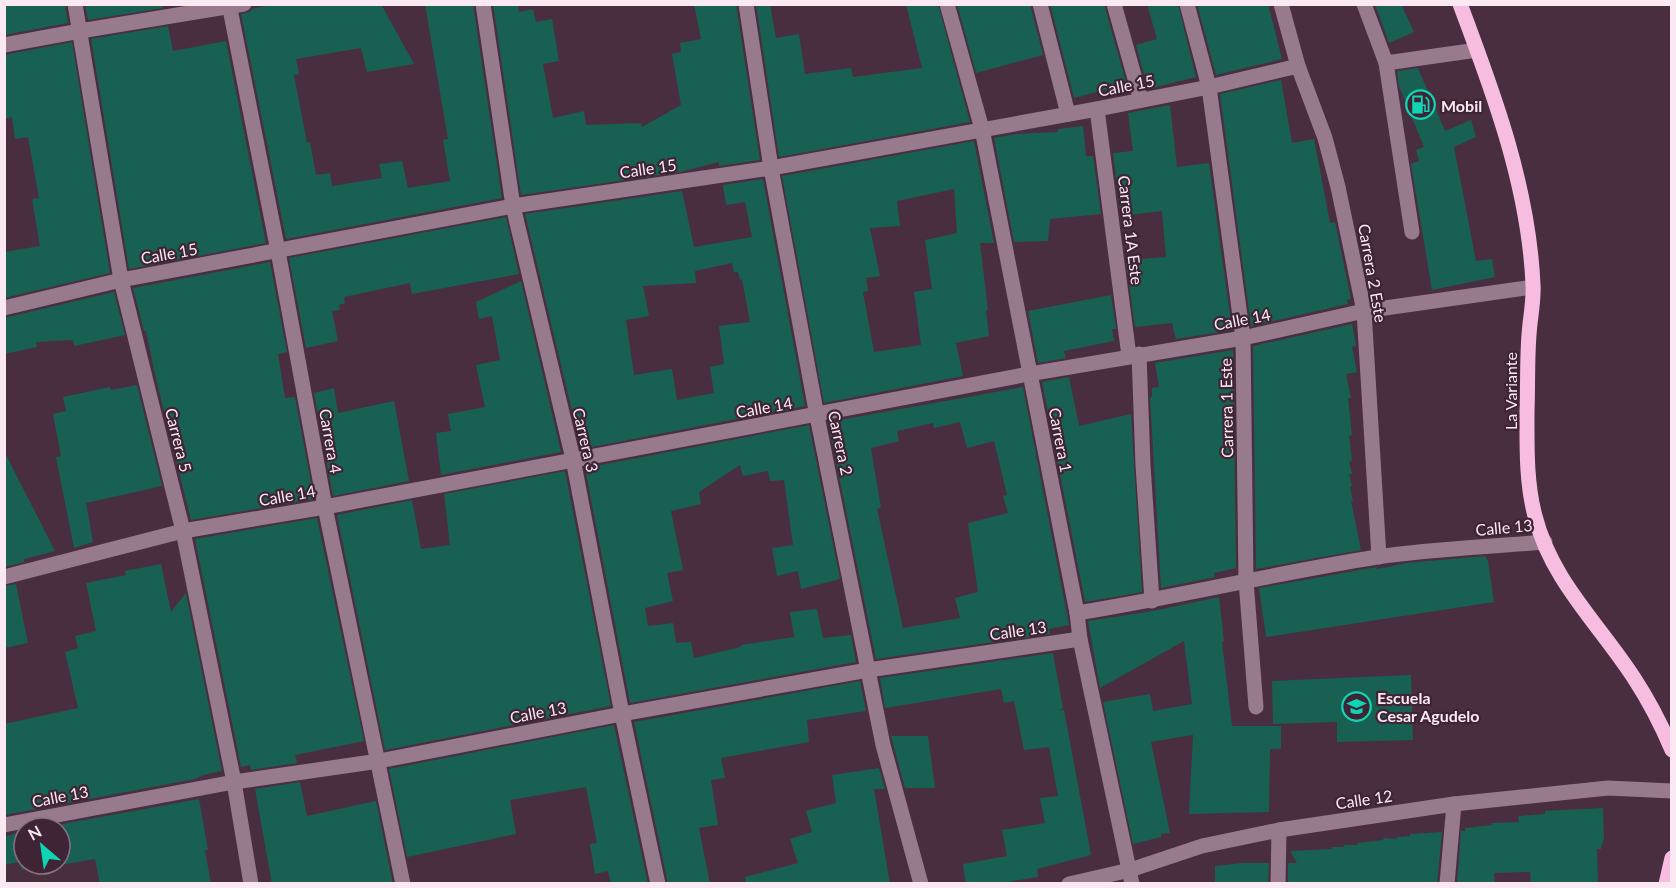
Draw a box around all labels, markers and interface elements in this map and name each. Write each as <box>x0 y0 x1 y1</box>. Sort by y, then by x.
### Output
street label: Calle 15 <box>1096 70 1156 100</box>
fuel station icon: Mobil <box>1404 89 1436 121</box>
place label: Mobil <box>1441 96 1482 115</box>
street label: Calle 15 <box>618 155 678 181</box>
street label: Carrera 1A Este <box>1115 174 1147 286</box>
street label: Carrera 2 Este <box>1355 222 1391 324</box>
street label: Calle 15 <box>139 239 199 267</box>
street label: Calle 14 <box>1212 304 1272 334</box>
street label: La Variante <box>1501 352 1520 430</box>
street label: Carrera 1 Este <box>1216 358 1236 458</box>
street label: Calle 14 <box>734 393 794 421</box>
street label: Carrera 5 <box>162 406 196 474</box>
street label: Carrera 3 <box>569 406 603 474</box>
street label: Carrera 1 <box>1045 406 1077 474</box>
street label: Carrera 4 <box>316 407 346 475</box>
street label: Carrera 2 <box>825 409 857 477</box>
street label: Calle 14 <box>257 481 317 509</box>
street label: Calle 13 <box>1475 515 1533 539</box>
street label: Calle 13 <box>988 617 1048 643</box>
place label: Escuela Cesar Agudelo <box>1377 688 1479 725</box>
school or university icon: Escuela Cesar Agudelo <box>1340 690 1372 722</box>
street label: Calle 13 <box>508 697 568 727</box>
street label: Calle 13 <box>30 781 90 811</box>
street label: Calle 12 <box>1334 786 1394 812</box>
north arrow <box>12 816 72 876</box>
text: N <box>24 821 44 844</box>

